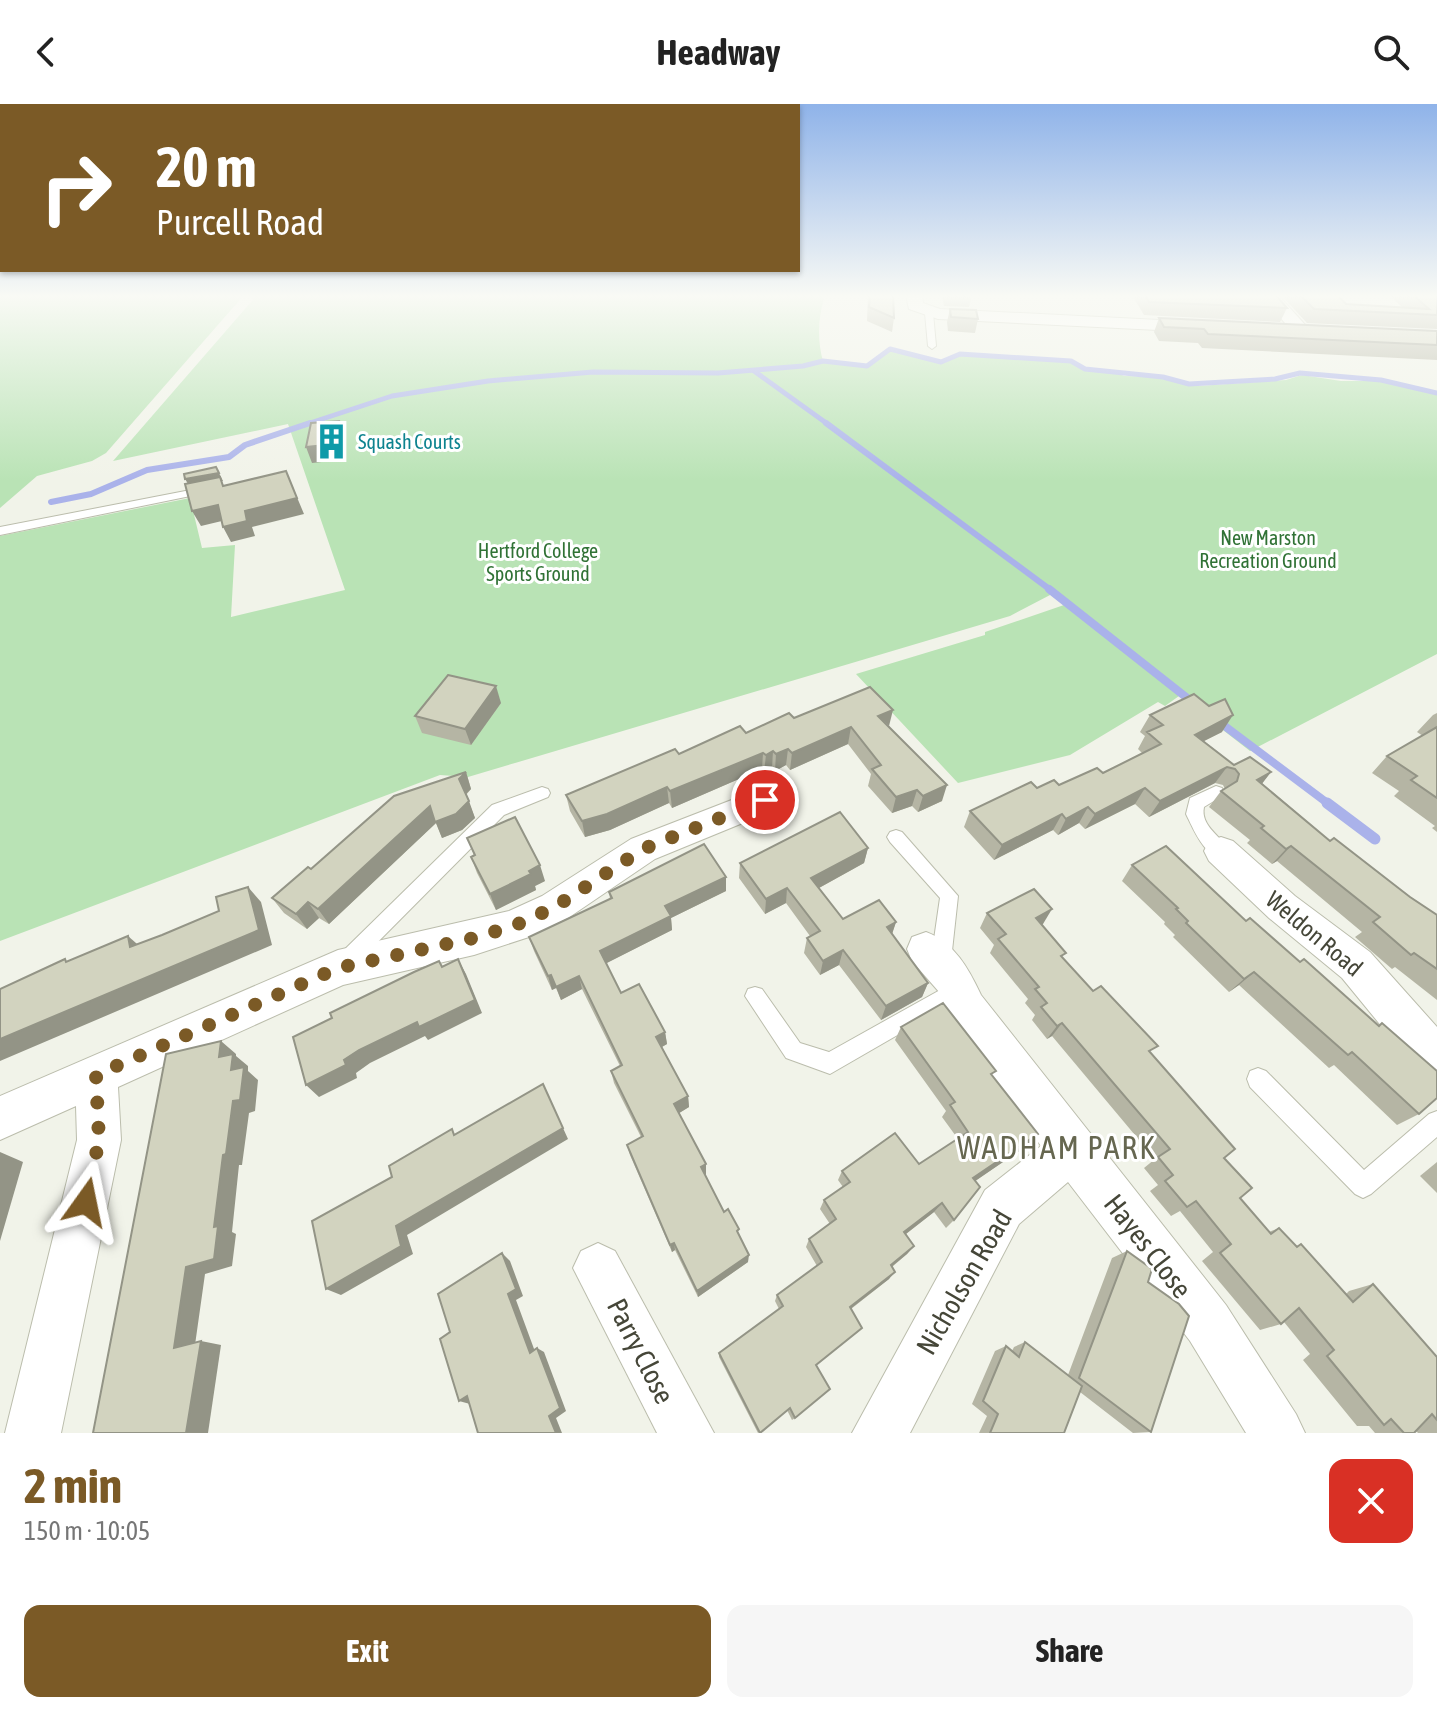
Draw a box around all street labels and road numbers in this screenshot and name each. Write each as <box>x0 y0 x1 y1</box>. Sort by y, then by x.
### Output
street label: Weldon Road <box>1261 886 1368 982</box>
street label: Hayes Close <box>1098 1188 1198 1304</box>
street label: Nicholson Road <box>910 1204 1018 1360</box>
street label: Parry Close <box>601 1293 681 1409</box>

